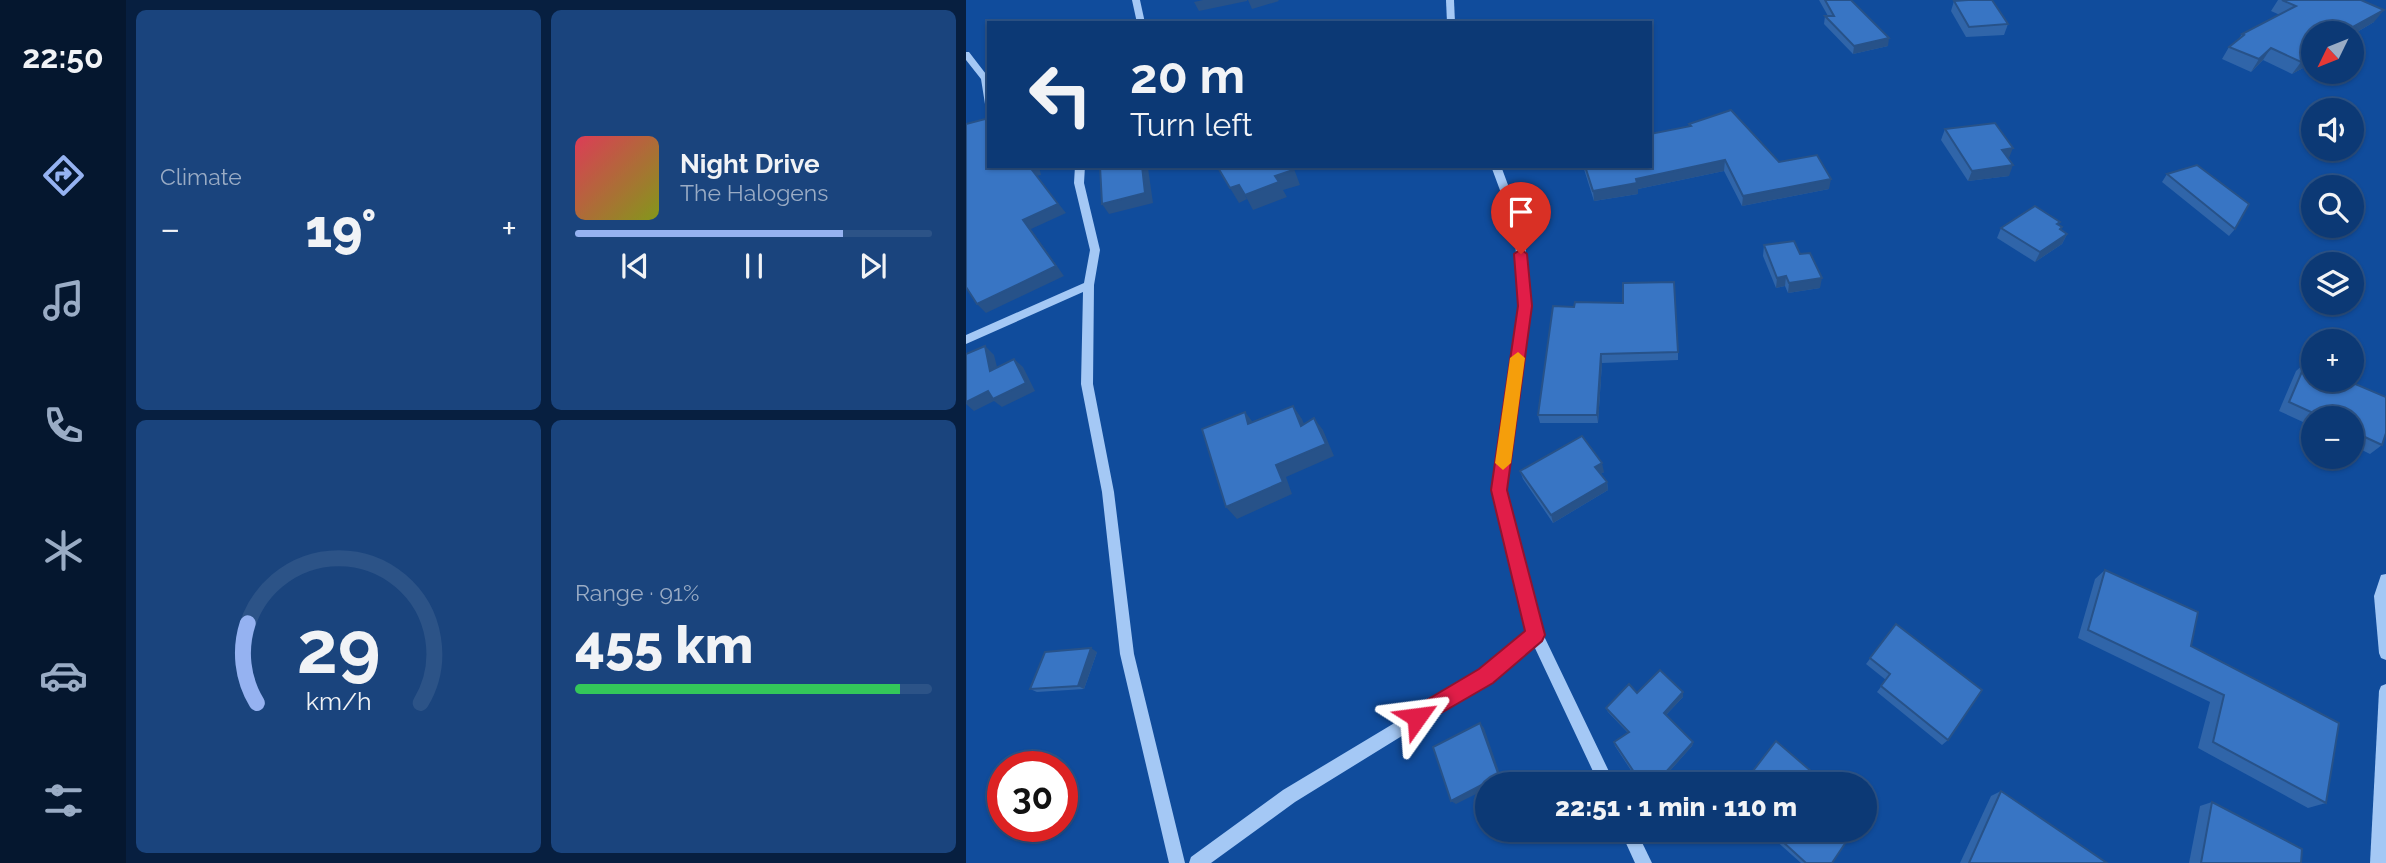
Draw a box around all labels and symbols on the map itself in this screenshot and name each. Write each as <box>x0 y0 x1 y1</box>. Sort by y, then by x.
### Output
north arrow <box>2301 21 2364 84</box>
pin <box>1491 182 1551 254</box>
position arrow <box>1380 680 1454 754</box>
speed limit sign: 30 <box>987 751 1078 842</box>

